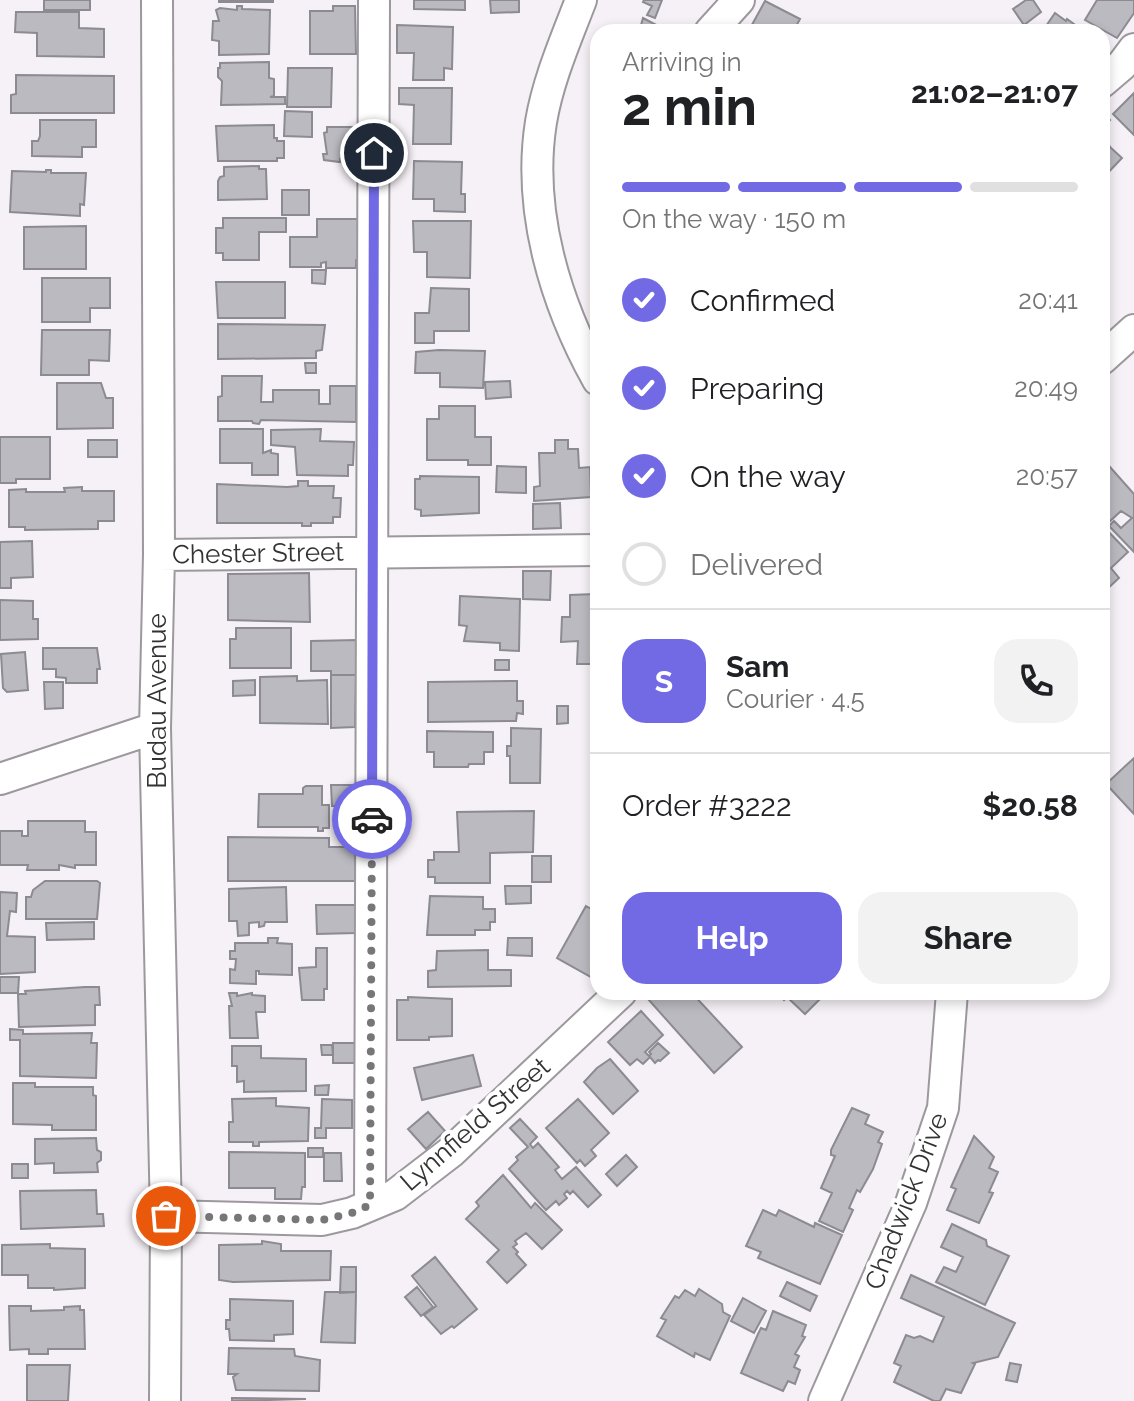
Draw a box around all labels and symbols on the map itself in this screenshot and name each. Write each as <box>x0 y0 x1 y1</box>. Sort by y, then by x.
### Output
pin <box>340 119 408 187</box>
street label: Chester Street <box>172 536 344 569</box>
street label: Budau Avenue <box>142 613 172 789</box>
courier <box>332 779 412 859</box>
street label: Lynnfield Street <box>394 1051 556 1197</box>
street label: Chadwick Drive <box>859 1108 953 1294</box>
pin <box>132 1182 200 1250</box>

